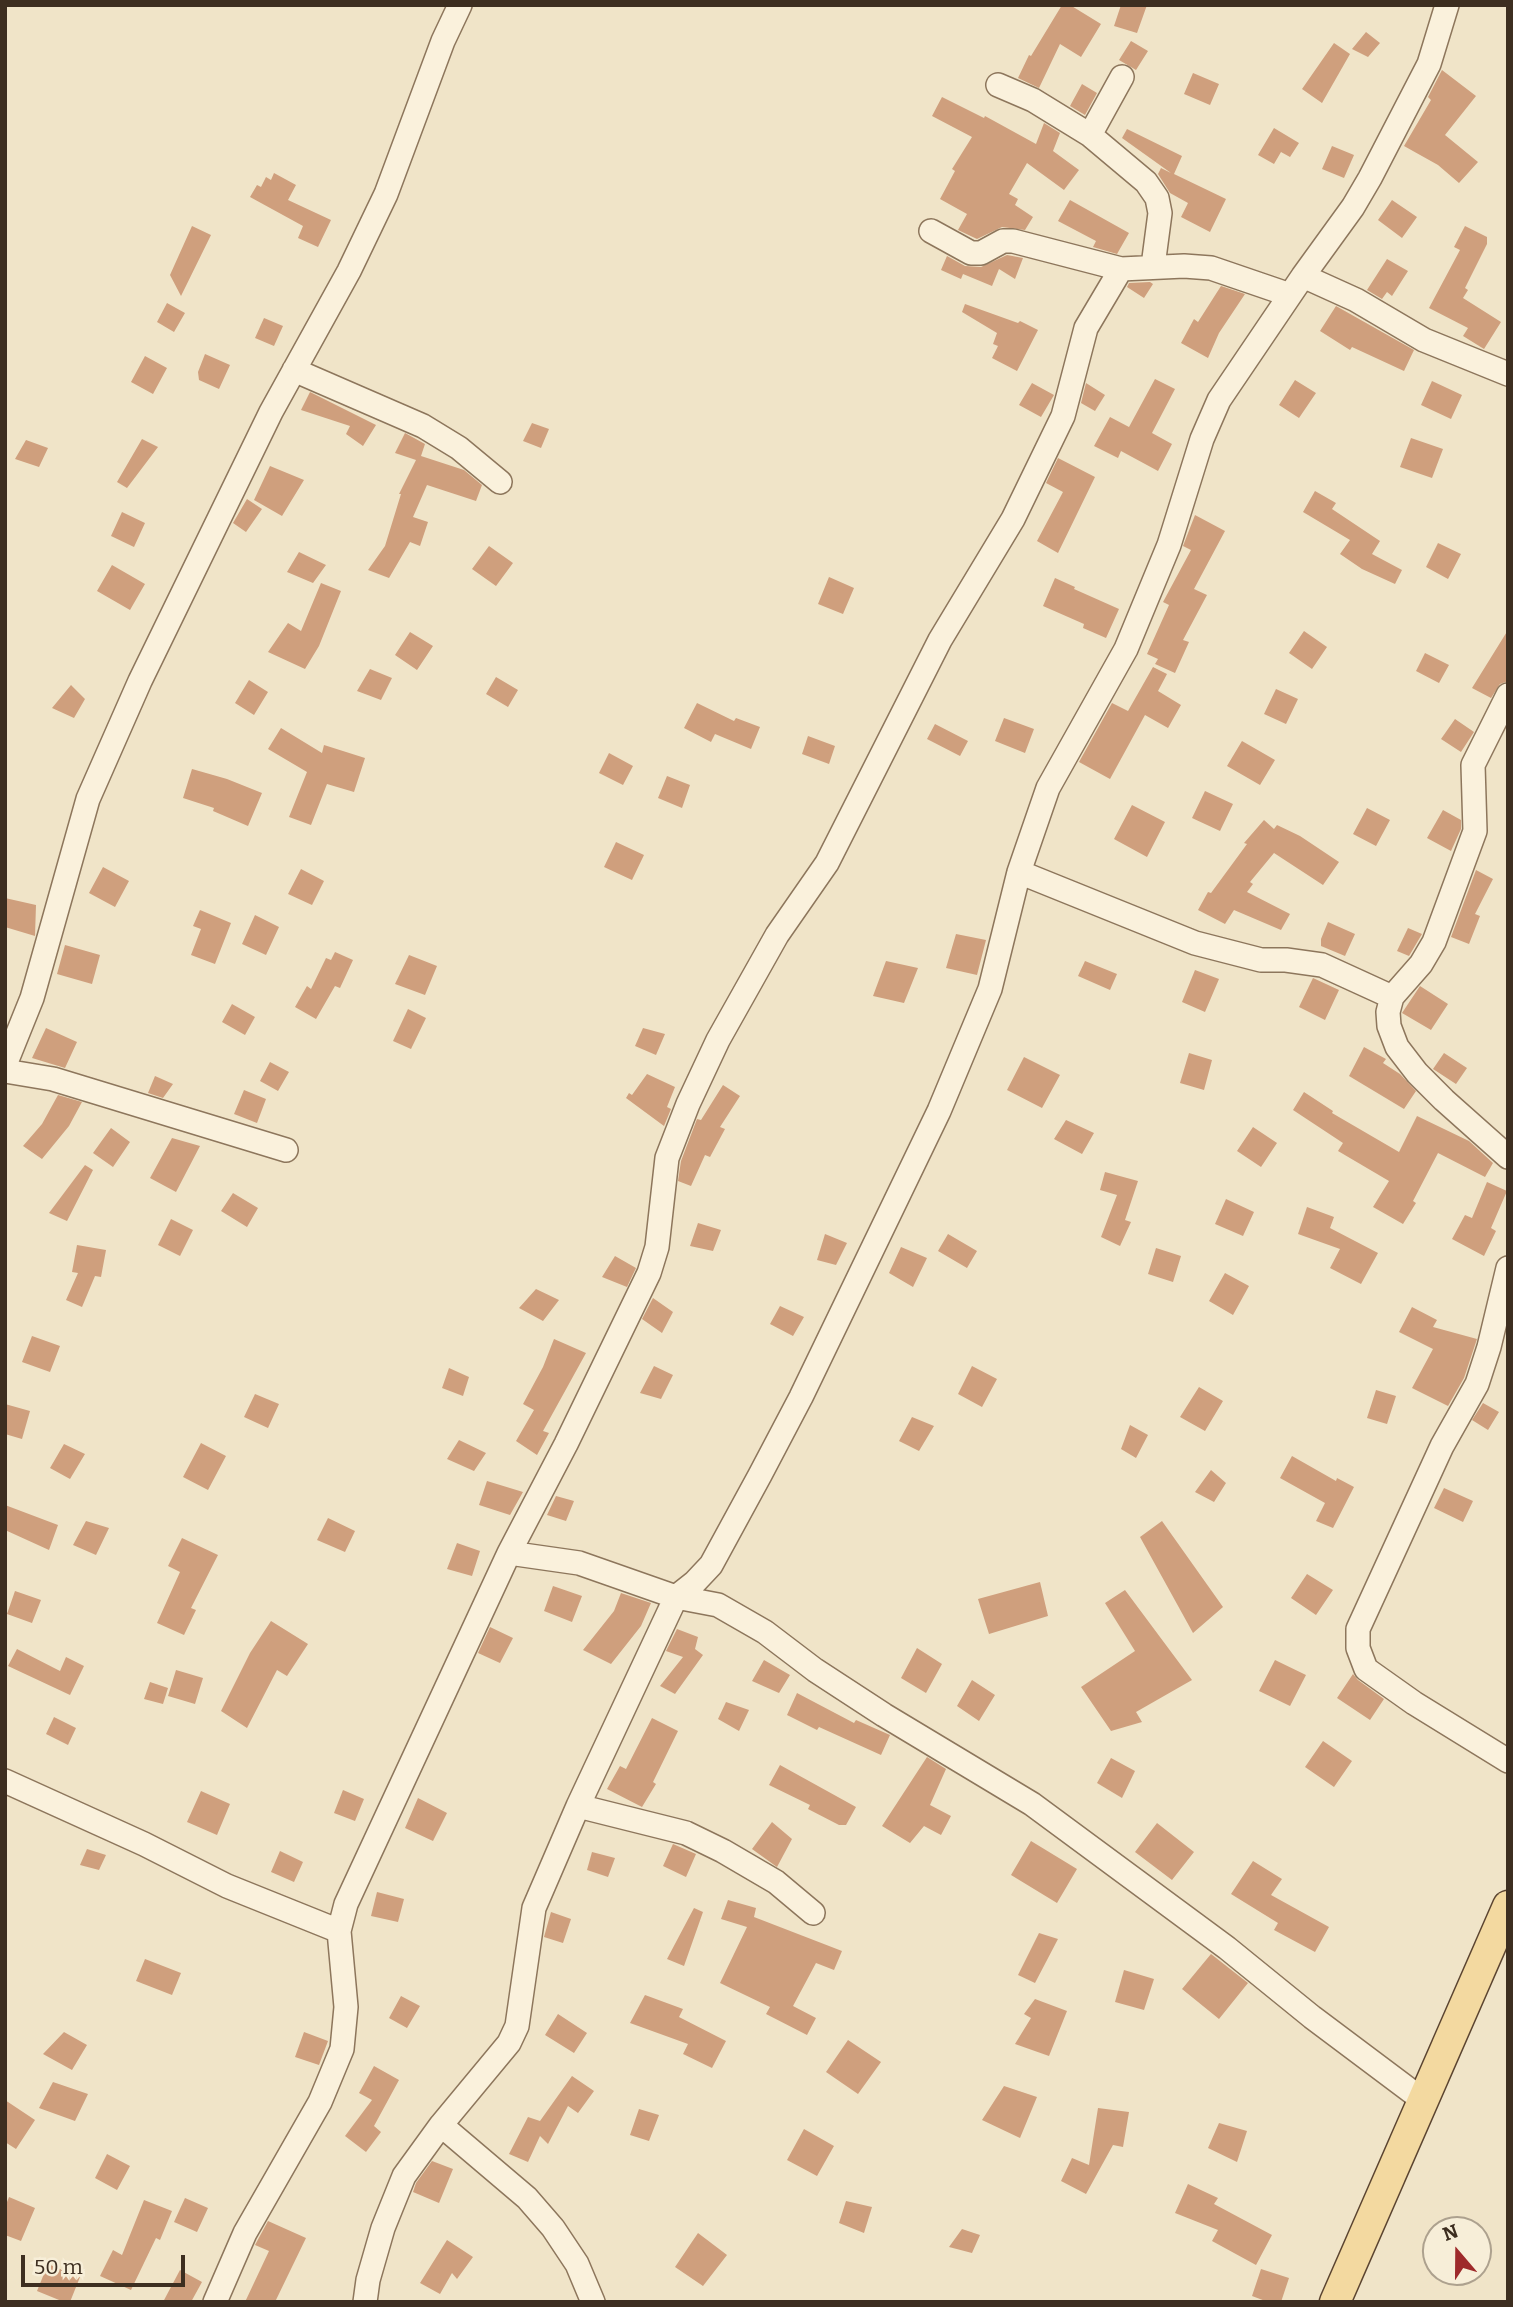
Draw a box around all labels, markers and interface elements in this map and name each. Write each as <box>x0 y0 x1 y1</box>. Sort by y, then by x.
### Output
north arrow <box>1422 2216 1492 2286</box>
text: N <box>1439 2219 1461 2246</box>
scale bar <box>24 2240 189 2284</box>
text: 50 m <box>34 2254 83 2280</box>

